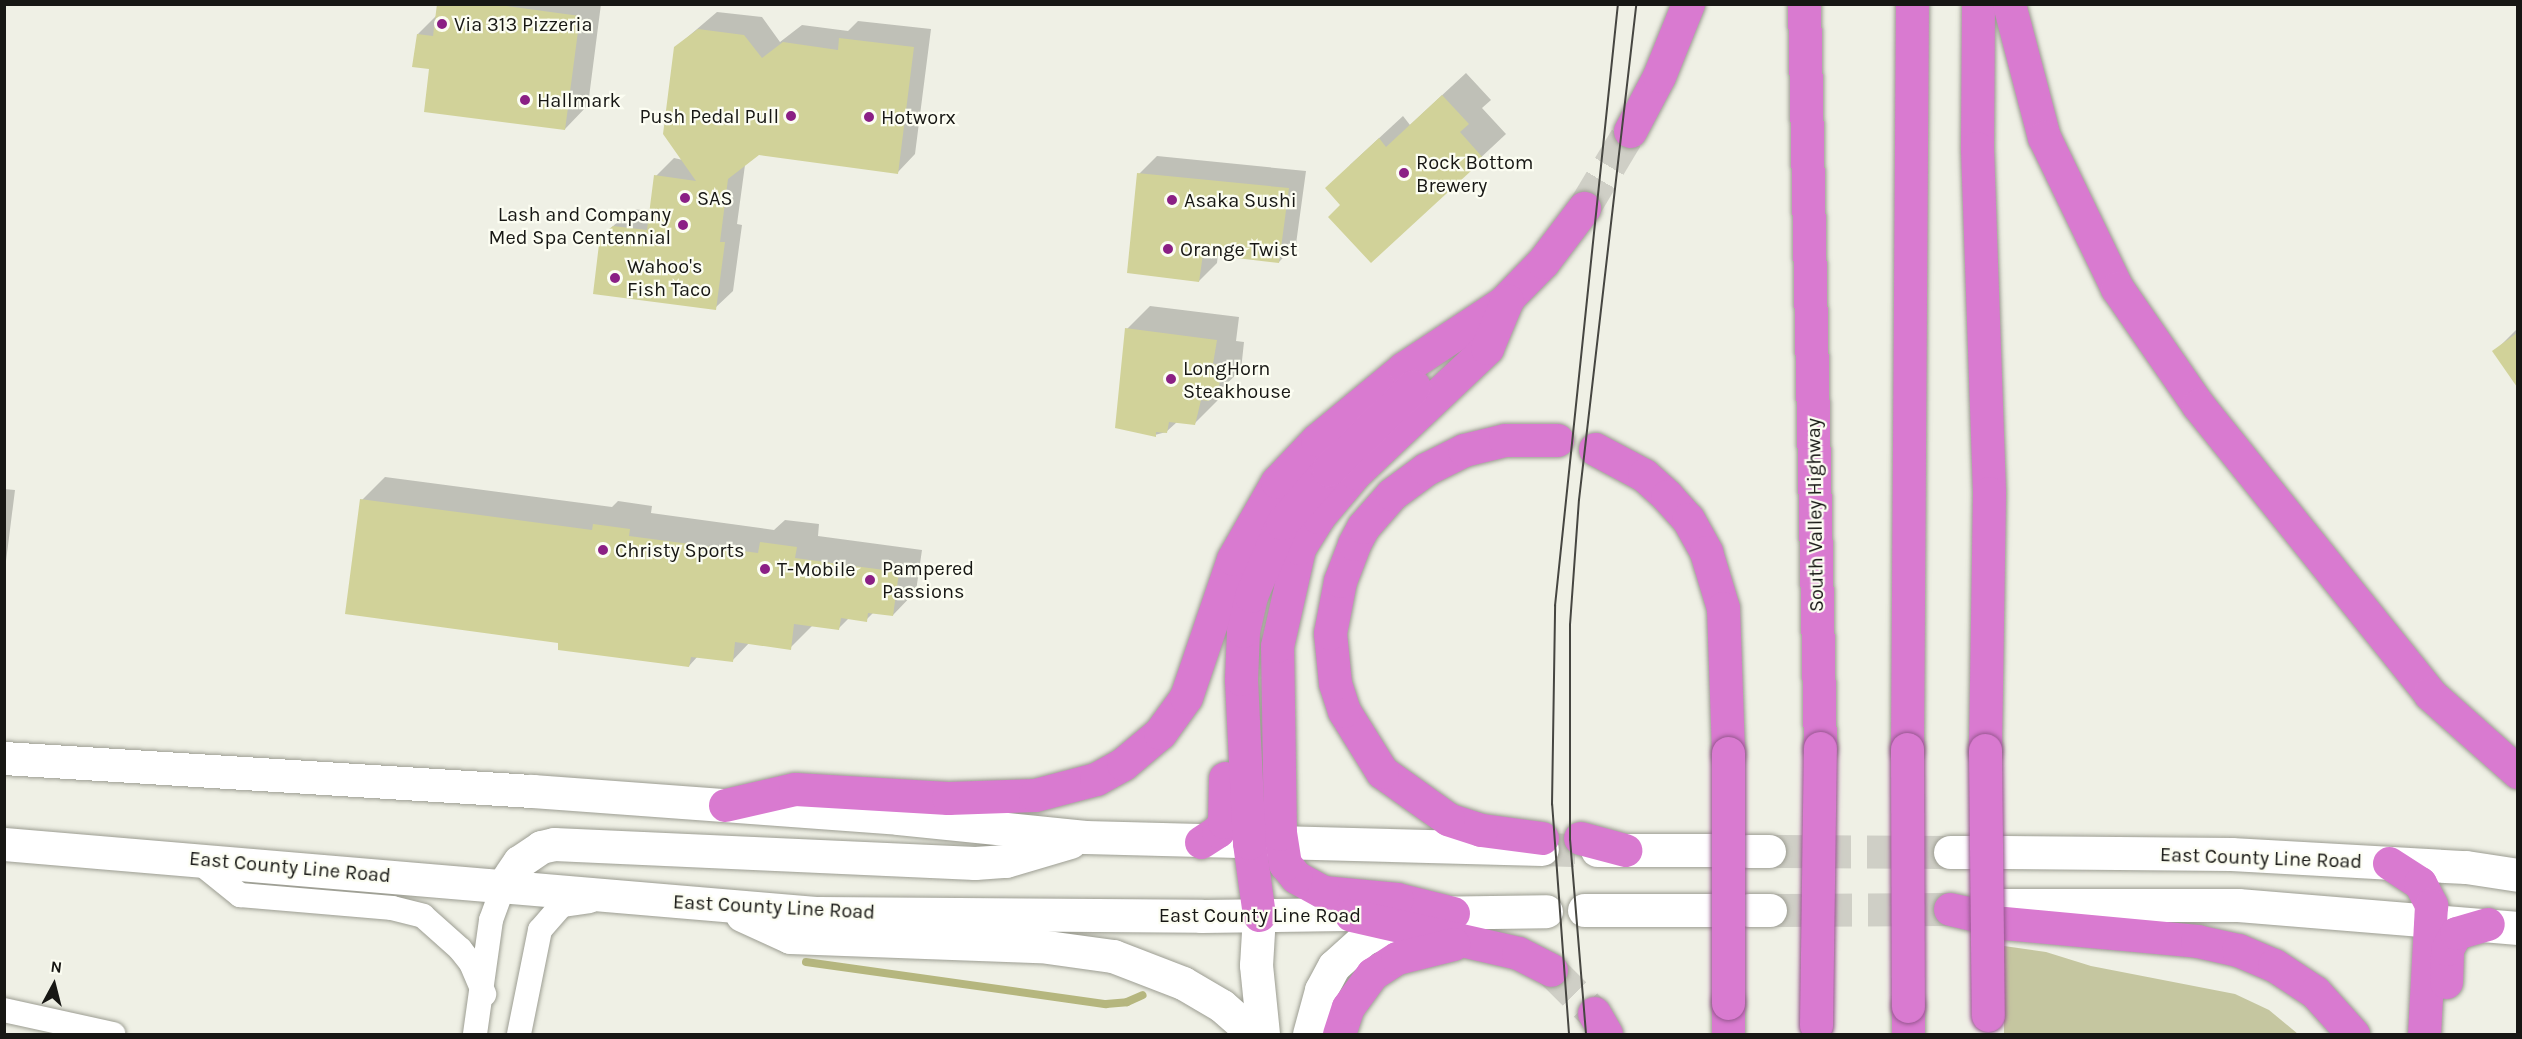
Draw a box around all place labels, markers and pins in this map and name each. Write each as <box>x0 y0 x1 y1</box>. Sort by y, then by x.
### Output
place label: Via 313 Pizzeria <box>454 12 592 36</box>
marker: Via 313 Pizzeria <box>435 17 449 31</box>
place label: Hallmark <box>537 88 621 112</box>
marker: Hallmark <box>518 93 532 107</box>
place label: Push Pedal Pull <box>640 104 779 128</box>
place label: Hotworx <box>881 105 956 129</box>
marker: Push Pedal Pull <box>784 109 798 123</box>
marker: Hotworx <box>862 110 876 124</box>
place label: Rock Bottom Brewery <box>1416 150 1534 197</box>
marker: Rock Bottom Brewery <box>1397 166 1411 180</box>
place label: SAS <box>697 186 733 210</box>
place label: Asaka Sushi <box>1184 188 1297 212</box>
marker: SAS <box>678 191 692 205</box>
marker: Asaka Sushi <box>1165 193 1179 207</box>
place label: Lash and Company Med Spa Centennial <box>489 202 671 249</box>
marker: Lash and Company Med Spa Centennial <box>676 218 690 232</box>
place label: Orange Twist <box>1180 237 1298 261</box>
marker: Orange Twist <box>1161 242 1175 256</box>
place label: Wahoo's Fish Taco <box>627 254 711 301</box>
marker: Wahoo's Fish Taco <box>608 271 622 285</box>
place label: LongHorn Steakhouse <box>1183 356 1291 403</box>
marker: LongHorn Steakhouse <box>1164 372 1178 386</box>
place label: Christy Sports <box>615 538 745 562</box>
marker: Christy Sports <box>596 543 610 557</box>
place label: Pampered Passions <box>882 556 974 603</box>
place label: T-Mobile <box>777 557 856 581</box>
marker: T-Mobile <box>758 562 772 576</box>
marker: Pampered Passions <box>863 573 877 587</box>

